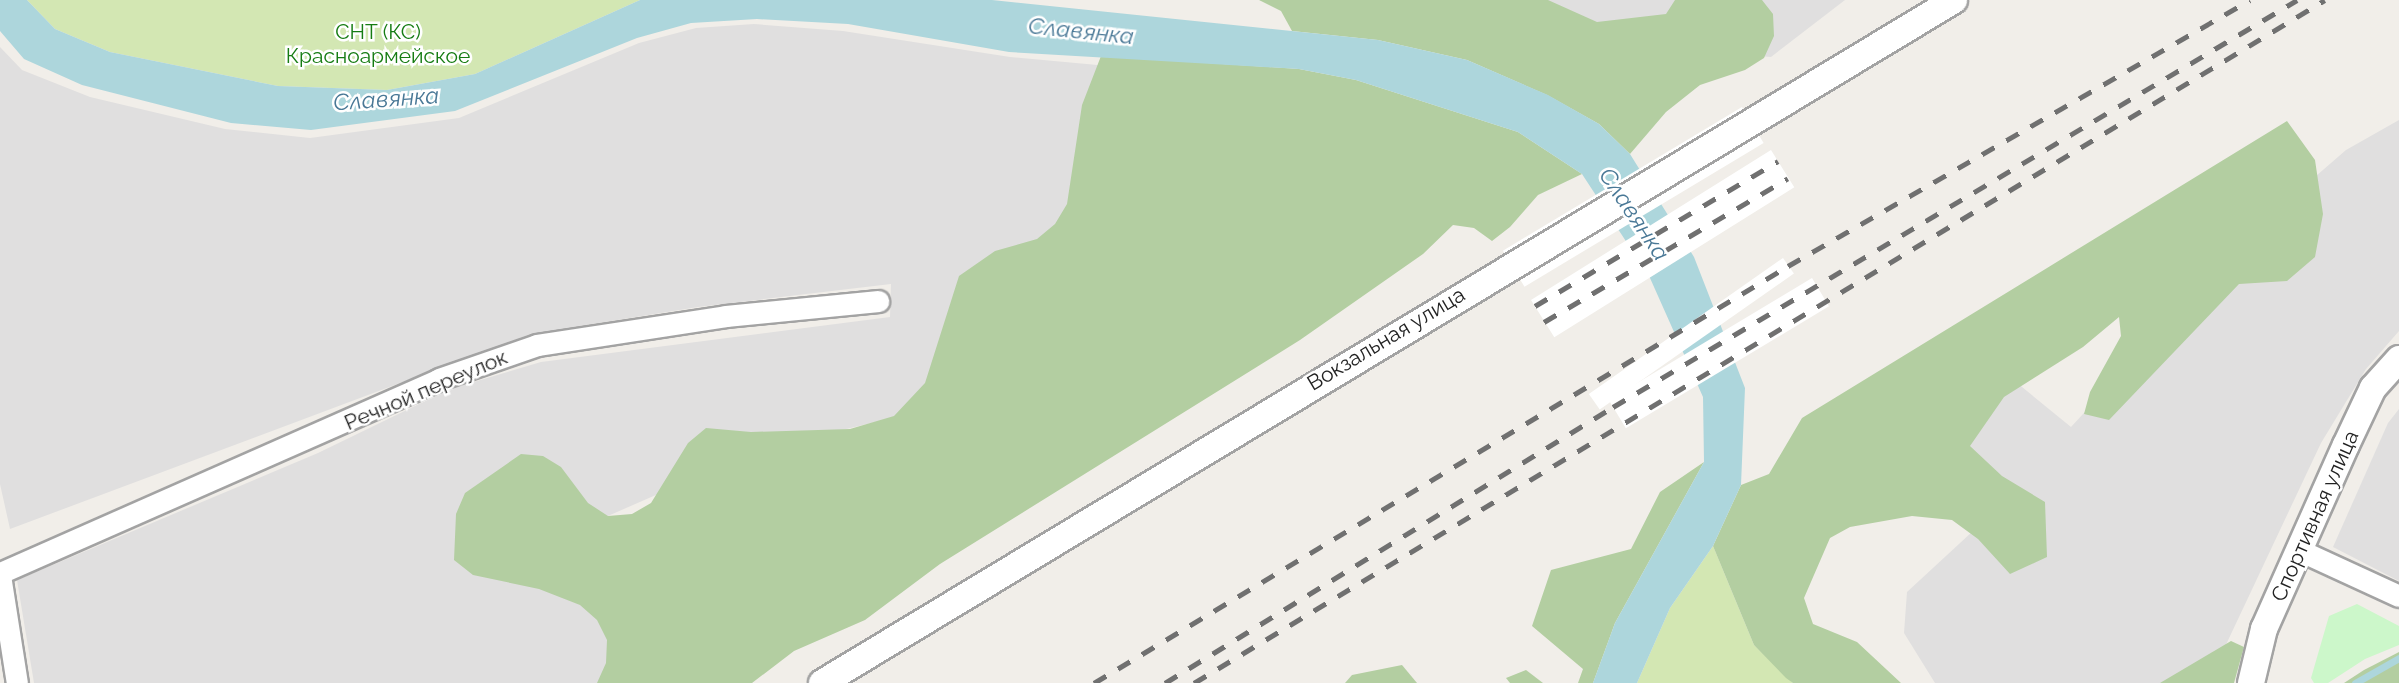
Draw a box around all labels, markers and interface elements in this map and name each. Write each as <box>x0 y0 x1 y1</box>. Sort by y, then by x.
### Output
water label: Славянка <box>1027 12 1135 50</box>
park label: СНТ (КС) Красноармейское <box>286 19 470 69</box>
water label: Славянка <box>332 82 440 116</box>
water label: Славянка <box>1593 162 1675 266</box>
street label: Вокзальная улица <box>1302 282 1470 396</box>
street label: Речной переулок <box>341 344 511 436</box>
street label: Спортивная улица <box>2266 426 2364 606</box>

